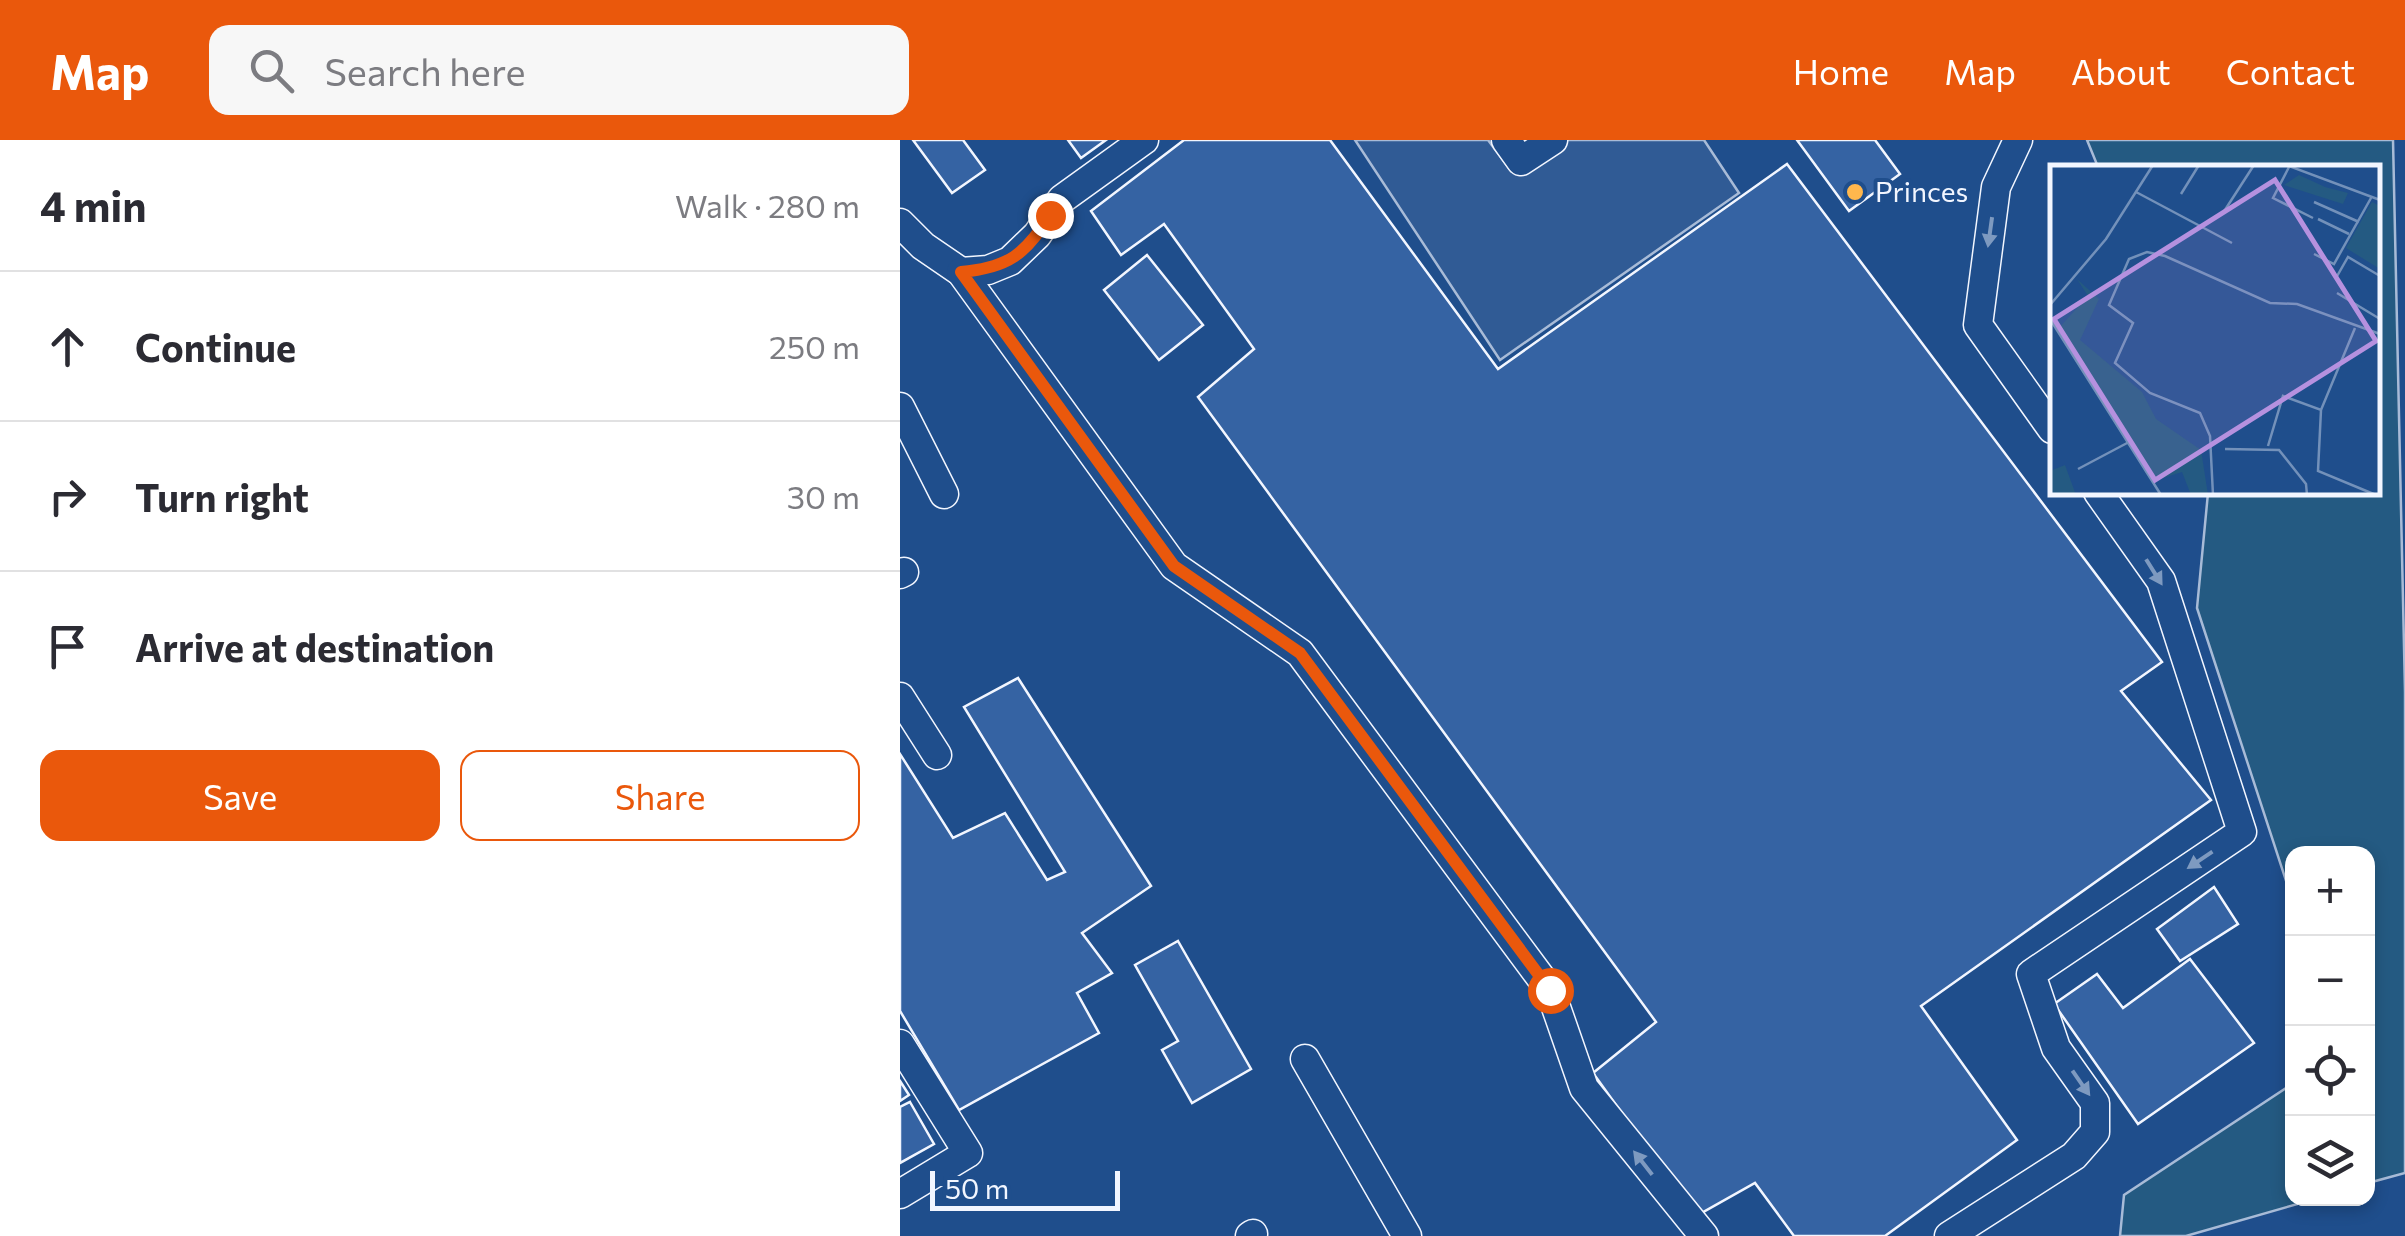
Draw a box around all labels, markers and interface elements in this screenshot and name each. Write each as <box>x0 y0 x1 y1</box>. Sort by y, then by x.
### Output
search box <box>209 25 909 115</box>
text: Map <box>50 41 149 100</box>
icon: search <box>244 43 299 98</box>
text: Search here <box>324 47 525 94</box>
text: Home <box>1793 49 1889 92</box>
text: Map <box>1944 49 2016 92</box>
text: About <box>2071 49 2171 92</box>
text: Contact <box>2226 49 2355 92</box>
inset map <box>2050 165 2380 495</box>
place label: Princes <box>1875 174 1968 208</box>
text: 4 min <box>40 179 146 231</box>
marker: Princes <box>1844 181 1866 203</box>
text: Walk · 280 m <box>675 185 860 225</box>
route end <box>1028 193 1074 239</box>
one-way arrow <box>1982 217 1998 249</box>
icon: ahead <box>40 319 95 374</box>
text: Continue <box>135 323 296 370</box>
text: 250 m <box>769 326 860 366</box>
icon: right <box>40 469 95 524</box>
text: Turn right <box>135 473 309 520</box>
text: 30 m <box>787 476 860 516</box>
one-way arrow <box>2144 559 2163 586</box>
icon: arrive <box>40 619 95 674</box>
text: Arrive at destination <box>135 623 494 670</box>
button: Save <box>40 750 440 841</box>
button: Share <box>460 750 860 841</box>
map controls <box>2285 846 2375 1206</box>
button: + <box>2285 846 2375 936</box>
one-way arrow <box>2187 850 2214 869</box>
button: − <box>2285 936 2375 1026</box>
route start <box>1528 968 1574 1014</box>
button: locate <box>2285 1026 2375 1116</box>
one-way arrow <box>2070 1070 2090 1096</box>
button: layers <box>2285 1116 2375 1206</box>
one-way arrow <box>1633 1150 1654 1175</box>
scale bar <box>930 1166 1120 1210</box>
text: 50 m <box>945 1171 1009 1205</box>

